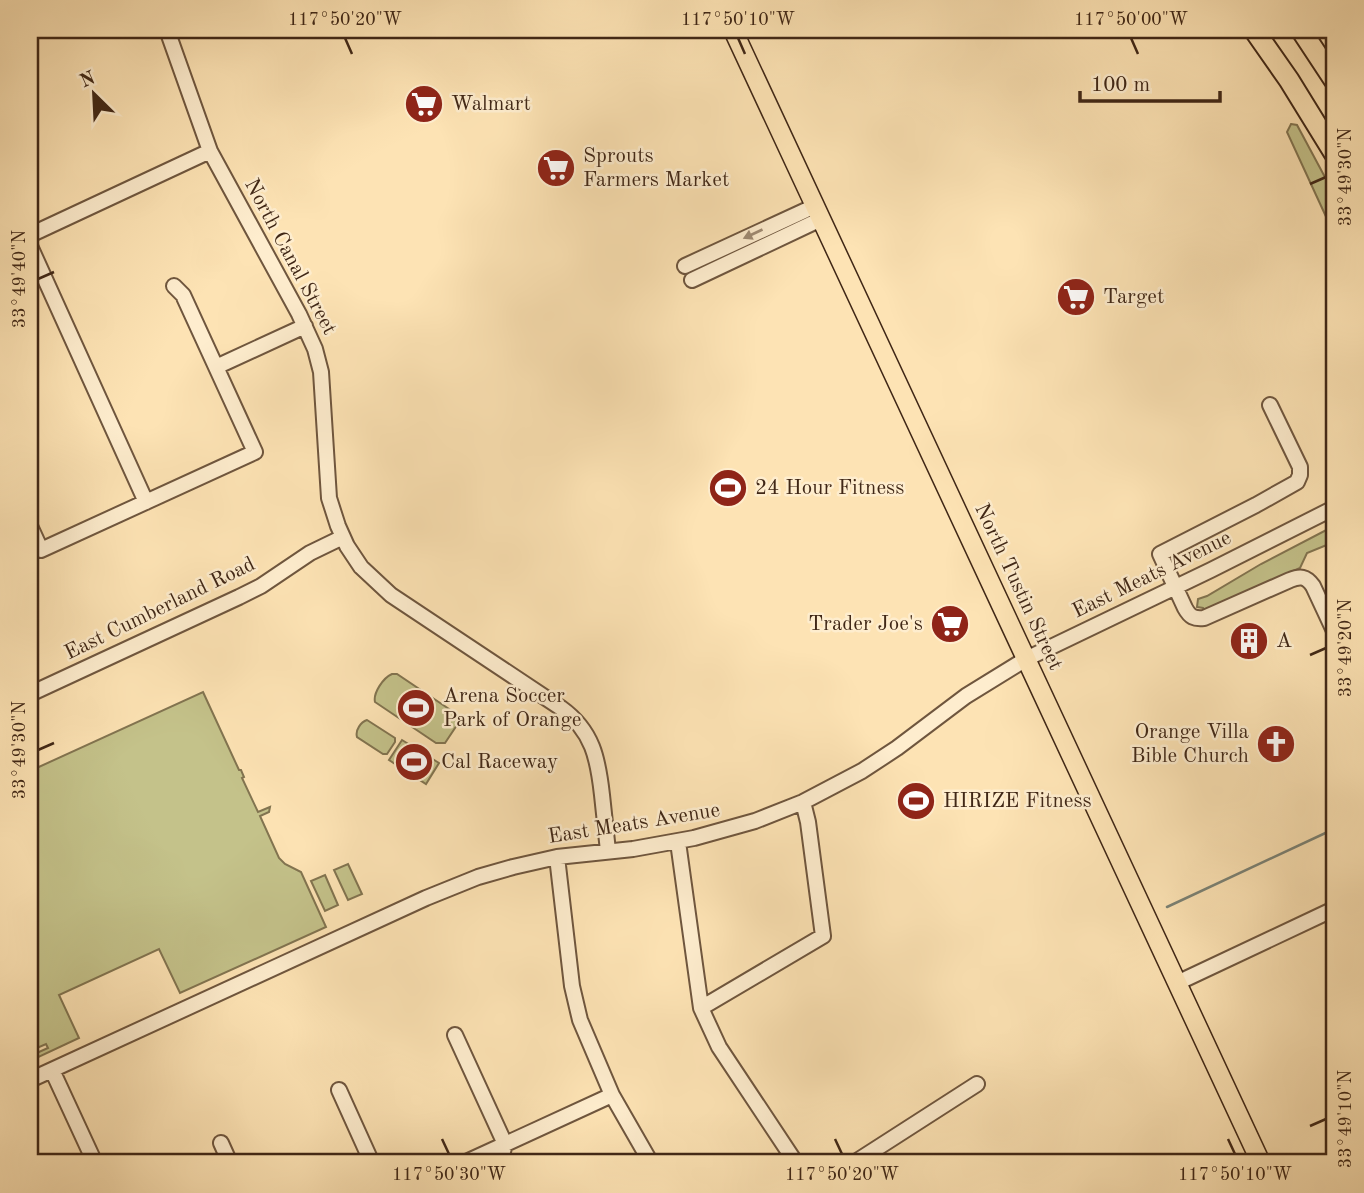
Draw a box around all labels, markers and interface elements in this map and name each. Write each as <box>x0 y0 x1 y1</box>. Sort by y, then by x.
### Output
text: 117°50'20"W <box>288 11 402 29</box>
text: 117°50'10"W <box>681 11 795 29</box>
text: 117°50'00"W <box>1074 11 1188 29</box>
north arrow <box>60 60 130 130</box>
scale bar <box>1080 60 1220 104</box>
text: N <box>78 69 99 92</box>
text: 100 m <box>1091 75 1150 96</box>
supermarket icon: Walmart <box>403 83 445 125</box>
place label: Walmart <box>451 94 531 115</box>
text: 33°49'30"N <box>1337 128 1355 226</box>
place label: Sprouts Farmers Market <box>583 146 729 191</box>
supermarket icon: Sprouts Farmers Market <box>535 147 577 189</box>
street label: North Canal Street <box>240 176 340 338</box>
one-way arrow <box>743 229 763 240</box>
text: 33°49'40"N <box>11 230 29 328</box>
supermarket icon: Target <box>1055 276 1097 318</box>
place label: Target <box>1103 287 1164 308</box>
sports icon: 24 Hour Fitness <box>707 467 749 509</box>
place label: 24 Hour Fitness <box>755 478 904 499</box>
street label: North Tustin Street <box>970 501 1066 673</box>
street label: East Meats Avenue <box>1069 527 1235 623</box>
street label: East Cumberland Road <box>61 554 259 664</box>
text: 33°49'20"N <box>1337 599 1355 697</box>
supermarket icon: Trader Joe's <box>929 603 971 645</box>
place label: Trader Joe's <box>808 614 923 635</box>
building icon: A <box>1228 620 1270 662</box>
place label: A <box>1276 631 1292 652</box>
place label: Arena Soccer Park of Orange <box>443 686 581 731</box>
sports icon: Arena Soccer Park of Orange <box>395 687 437 729</box>
text: 33°49'30"N <box>11 701 29 799</box>
place label: Orange Villa Bible Church <box>1131 722 1249 767</box>
church icon: Orange Villa Bible Church <box>1255 723 1297 765</box>
sports icon: Cal Raceway <box>393 741 435 783</box>
place label: Cal Raceway <box>441 752 558 773</box>
sports icon: HIRIZE Fitness <box>895 780 937 822</box>
place label: HIRIZE Fitness <box>943 791 1092 812</box>
street label: East Meats Avenue <box>546 800 722 848</box>
text: 33°49'10"N <box>1337 1070 1355 1168</box>
text: 117°50'30"W <box>392 1166 506 1184</box>
text: 117°50'20"W <box>785 1166 899 1184</box>
text: 117°50'10"W <box>1178 1166 1292 1184</box>

